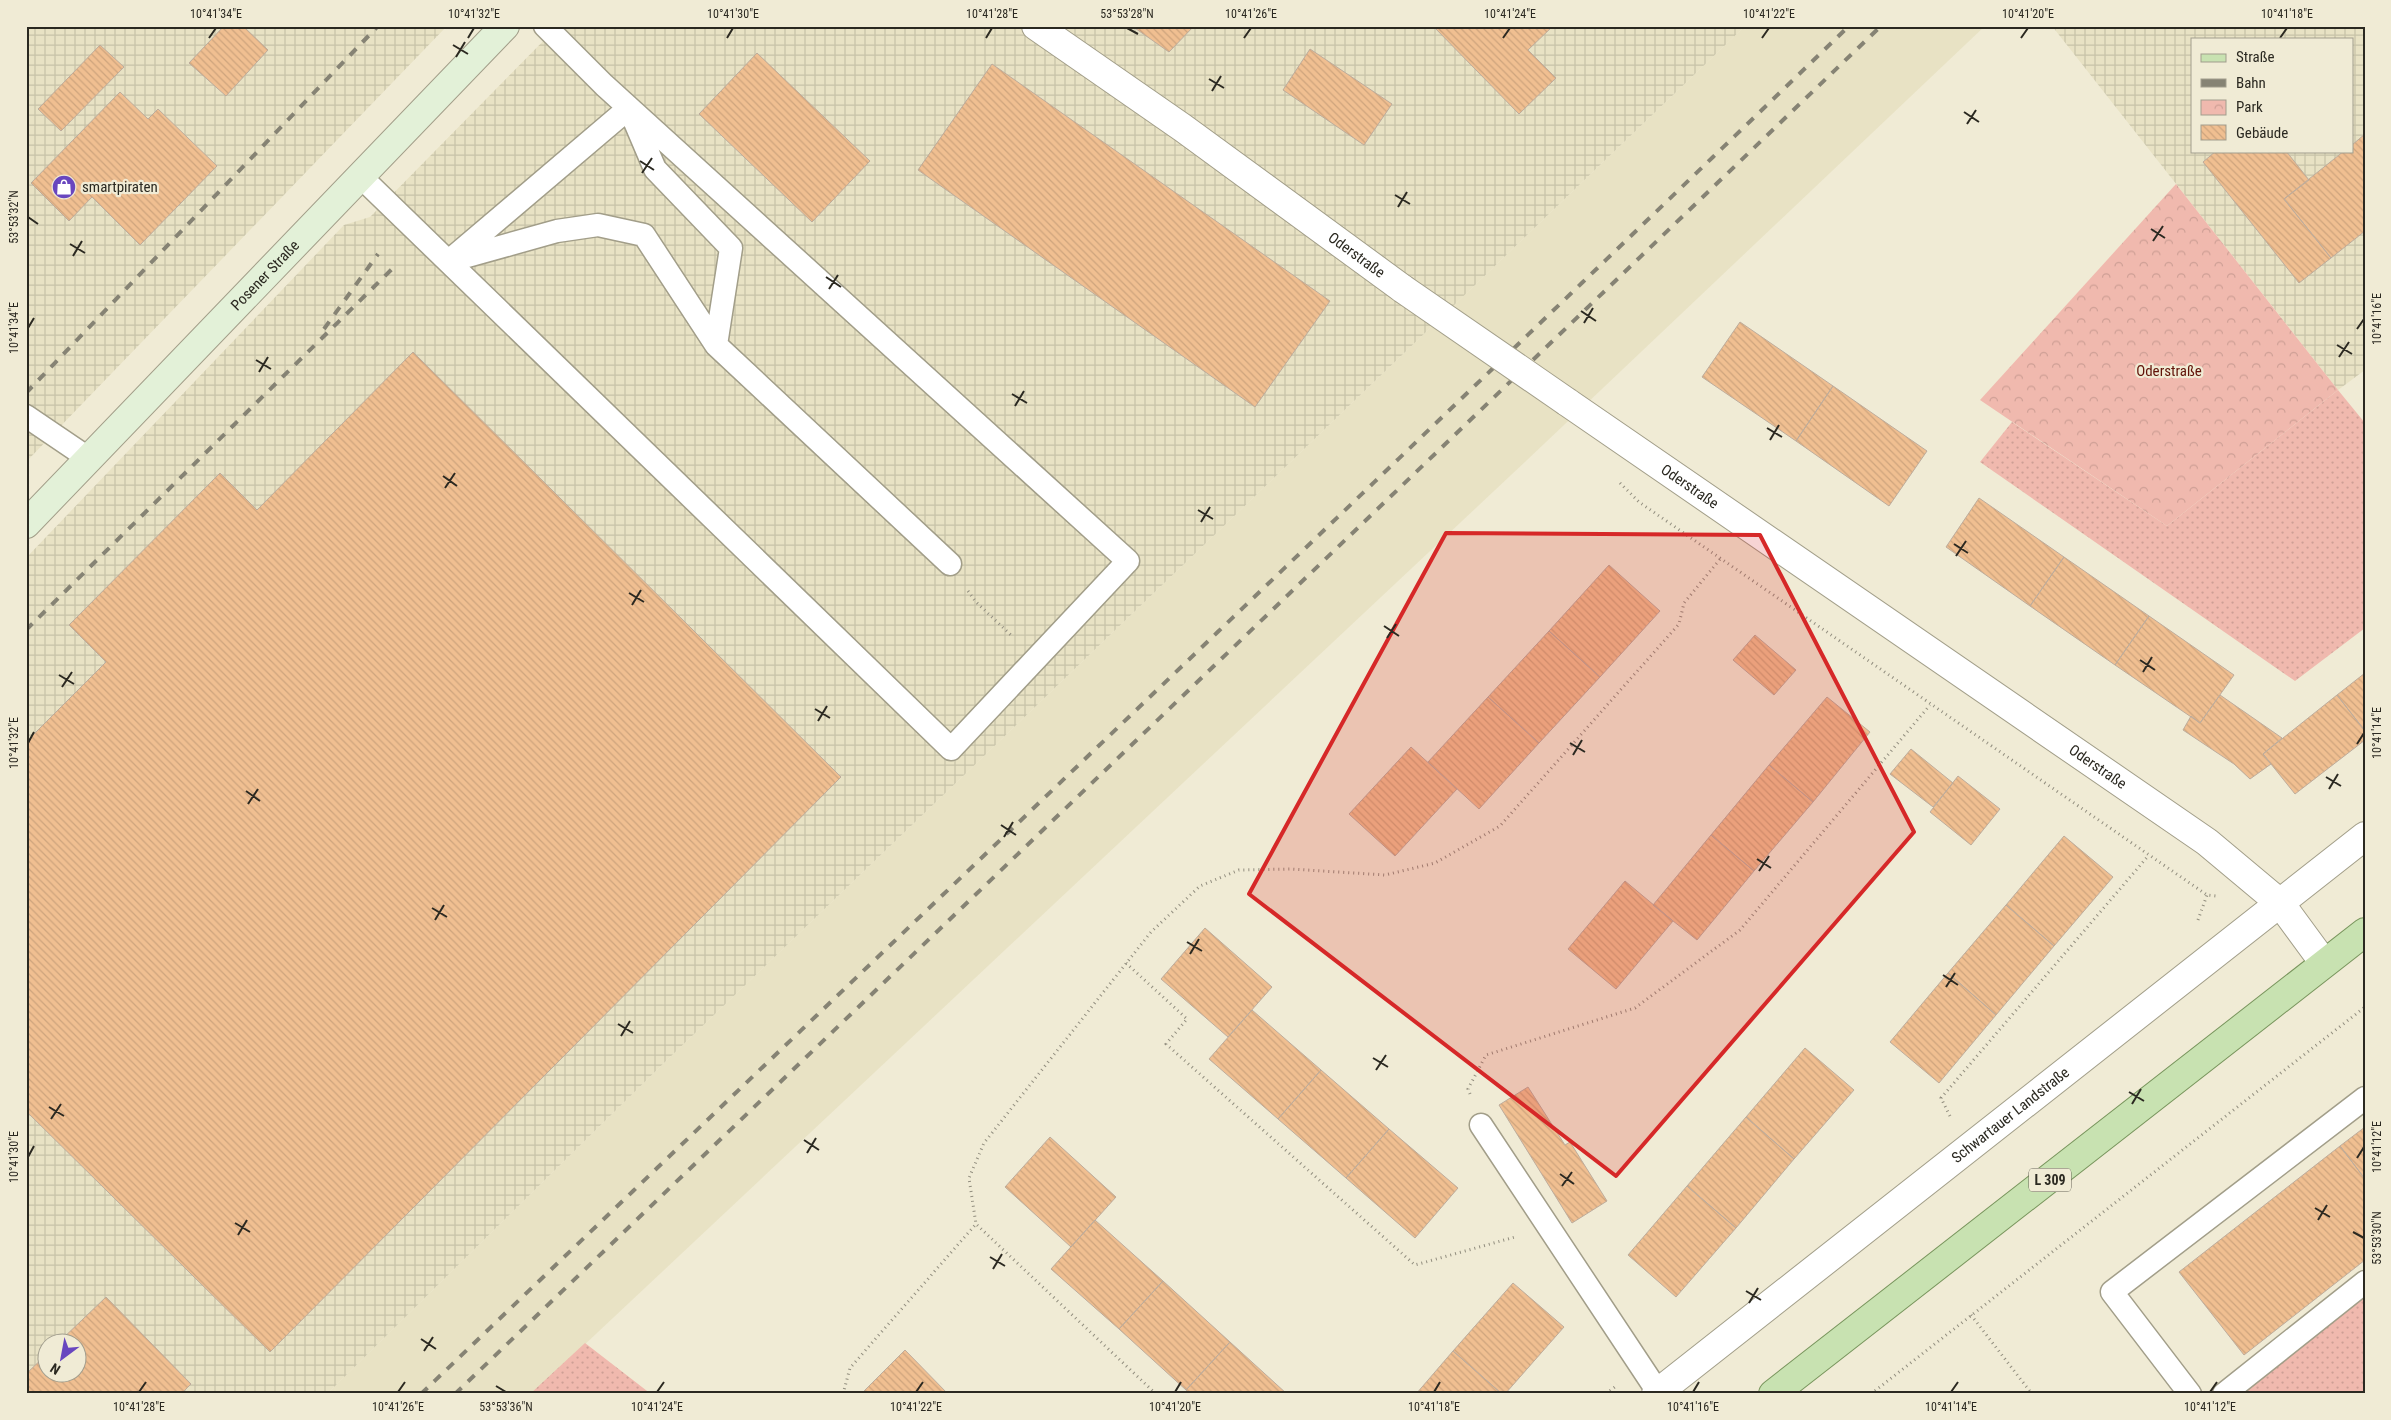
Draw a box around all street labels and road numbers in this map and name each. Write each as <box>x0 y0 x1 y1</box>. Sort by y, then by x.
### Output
street label: Oderstraße <box>1325 228 1388 282</box>
street label: Posener Straße <box>227 236 303 314</box>
street label: Oderstraße <box>1658 460 1722 512</box>
street label: Oderstraße <box>2066 741 2130 793</box>
street label: Schwartauer Landstraße <box>1948 1063 2073 1167</box>
road number: L 309 <box>2029 1168 2071 1192</box>

